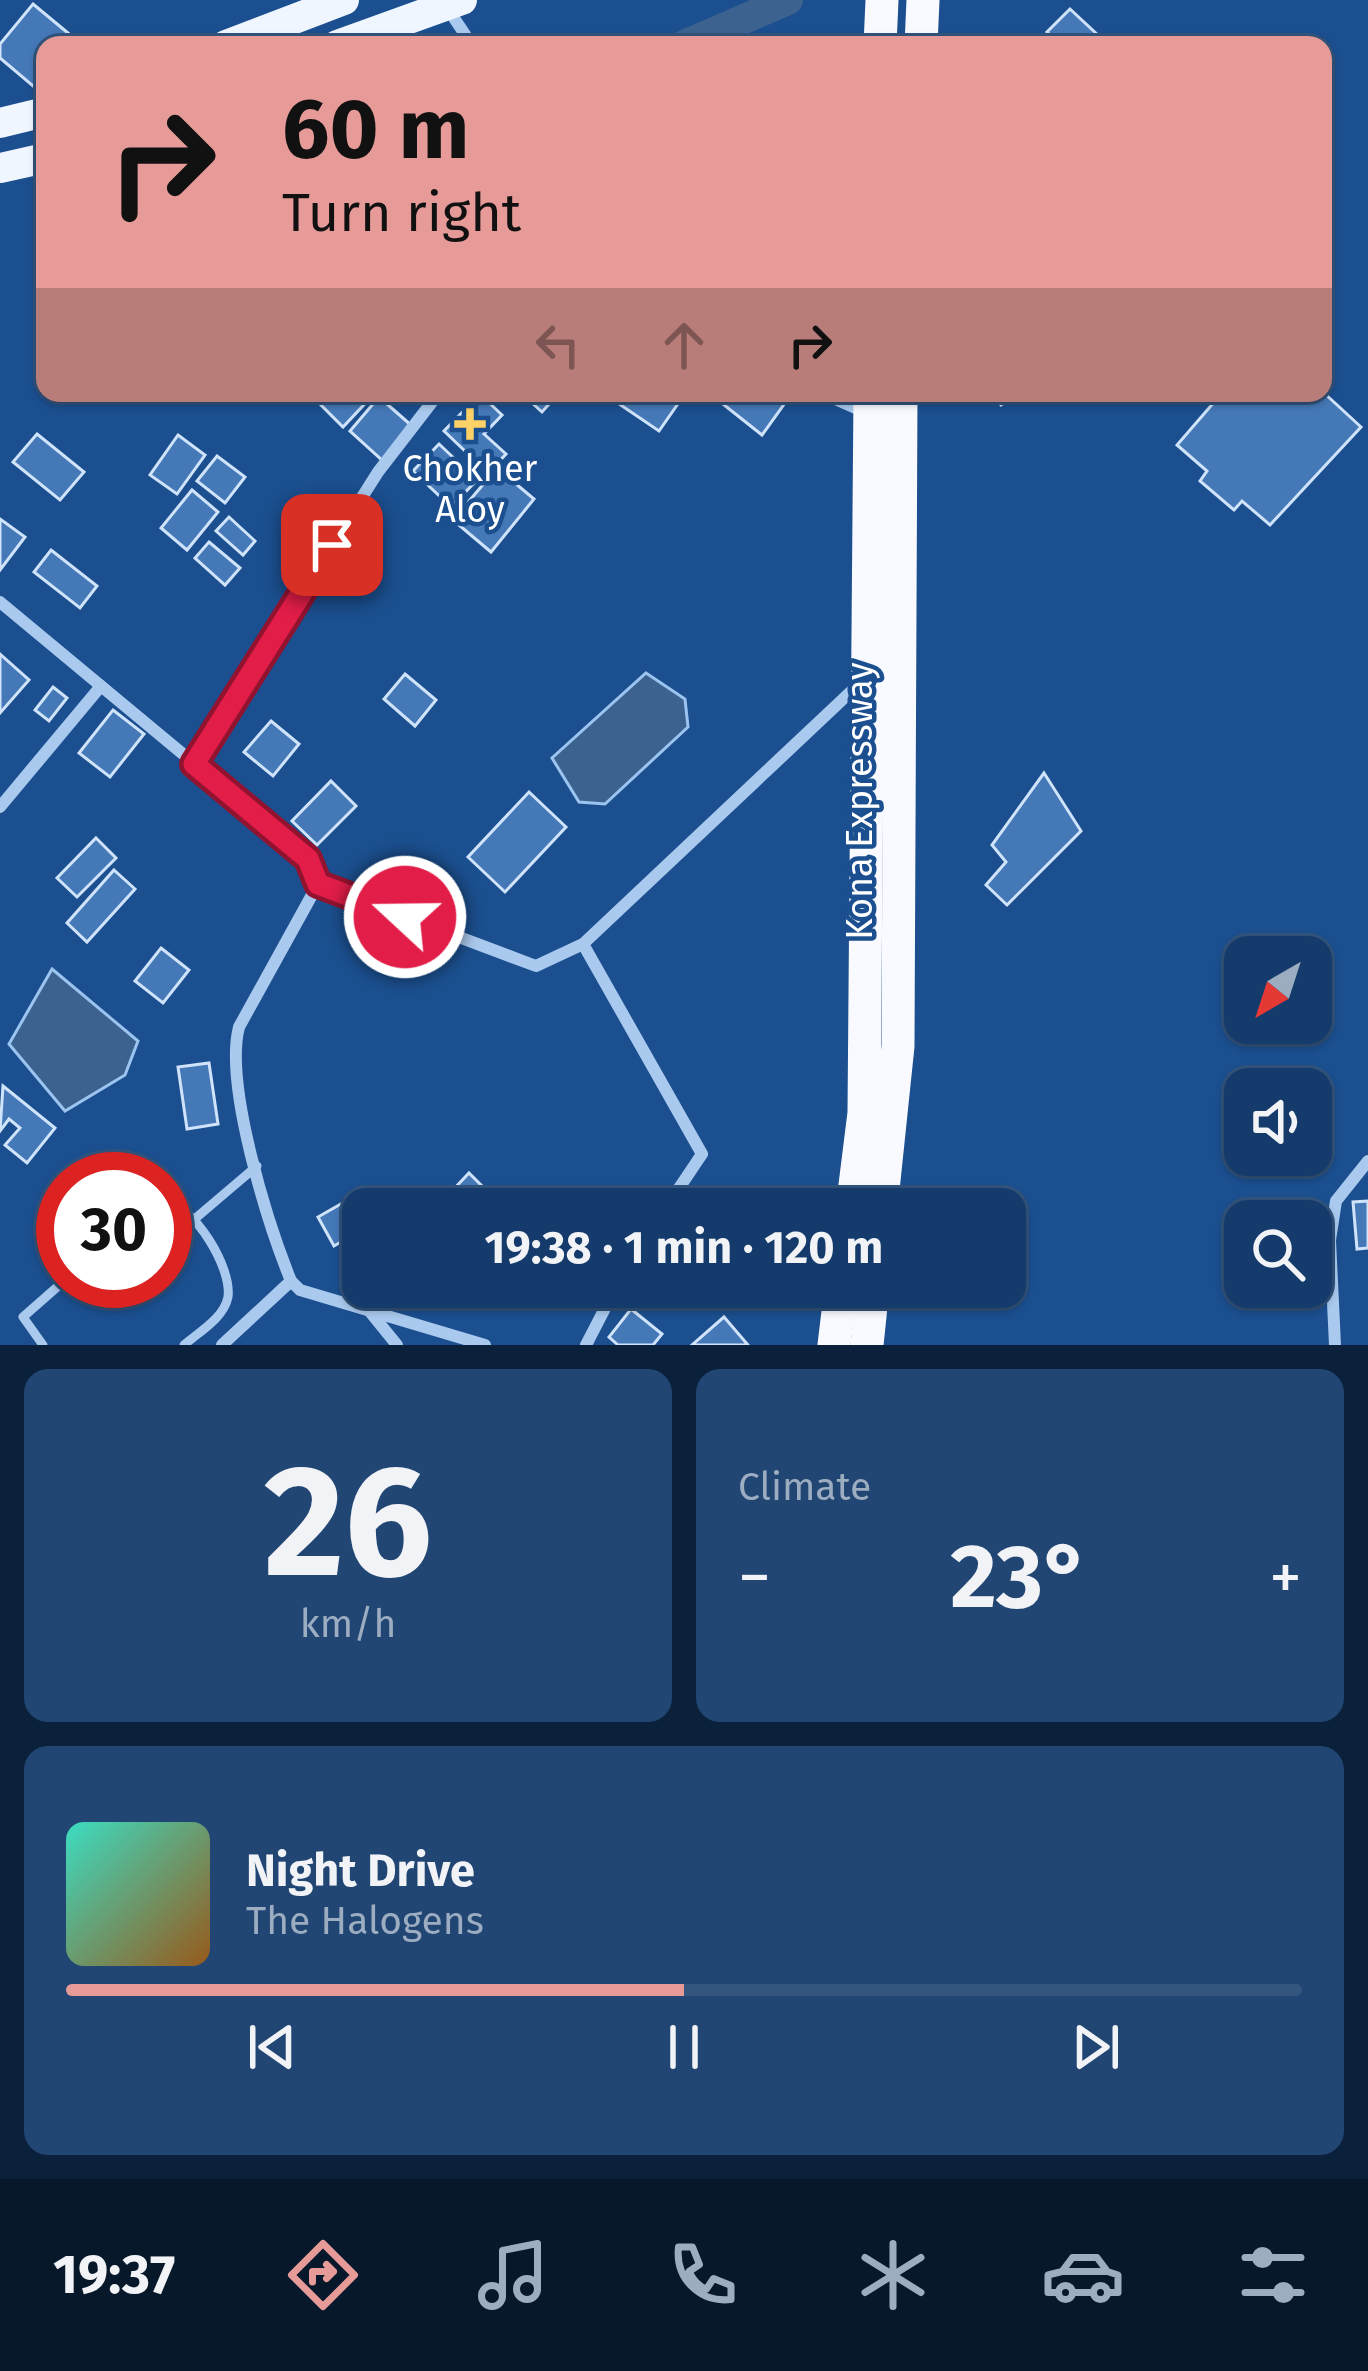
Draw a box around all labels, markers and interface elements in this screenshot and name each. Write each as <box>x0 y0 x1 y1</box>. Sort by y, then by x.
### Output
text: 60 m <box>282 79 469 180</box>
icon: right <box>84 84 240 240</box>
text: Turn right <box>282 181 521 245</box>
icon: left <box>525 312 591 378</box>
icon: ahead <box>651 312 717 378</box>
icon: right <box>777 312 843 378</box>
marker: Chokher Aloy <box>454 408 486 440</box>
place label: Chokher Aloy <box>403 447 538 532</box>
pin <box>281 494 383 596</box>
icon: arrive <box>299 512 365 578</box>
street label: Kona Expressway <box>838 662 882 940</box>
position arrow <box>342 854 468 980</box>
north arrow <box>1224 936 1332 1044</box>
map controls <box>1224 936 1332 1308</box>
button: sound <box>1224 1068 1332 1176</box>
speed limit sign: 30 <box>36 1152 192 1308</box>
button: search <box>1224 1200 1332 1308</box>
text: 19:38 · 1 min · 120 m <box>485 1221 883 1275</box>
text: 26 <box>264 1429 432 1616</box>
text: Climate <box>738 1464 871 1510</box>
text: 23° <box>950 1523 1090 1631</box>
text: − <box>738 1538 771 1617</box>
text: + <box>1269 1538 1302 1617</box>
text: km/h <box>300 1601 396 1647</box>
text: Night Drive <box>246 1844 475 1898</box>
text: The Halogens <box>246 1898 484 1944</box>
icon: previous <box>239 2014 305 2080</box>
icon: pause <box>651 2014 717 2080</box>
icon: next <box>1063 2014 1129 2080</box>
icon: directions <box>281 2233 365 2317</box>
icon: music <box>471 2233 555 2317</box>
icon: phone <box>661 2233 745 2317</box>
icon: climate <box>851 2233 935 2317</box>
icon: car <box>1041 2233 1125 2317</box>
icon: filters <box>1231 2233 1315 2317</box>
text: 19:37 <box>53 2243 175 2307</box>

